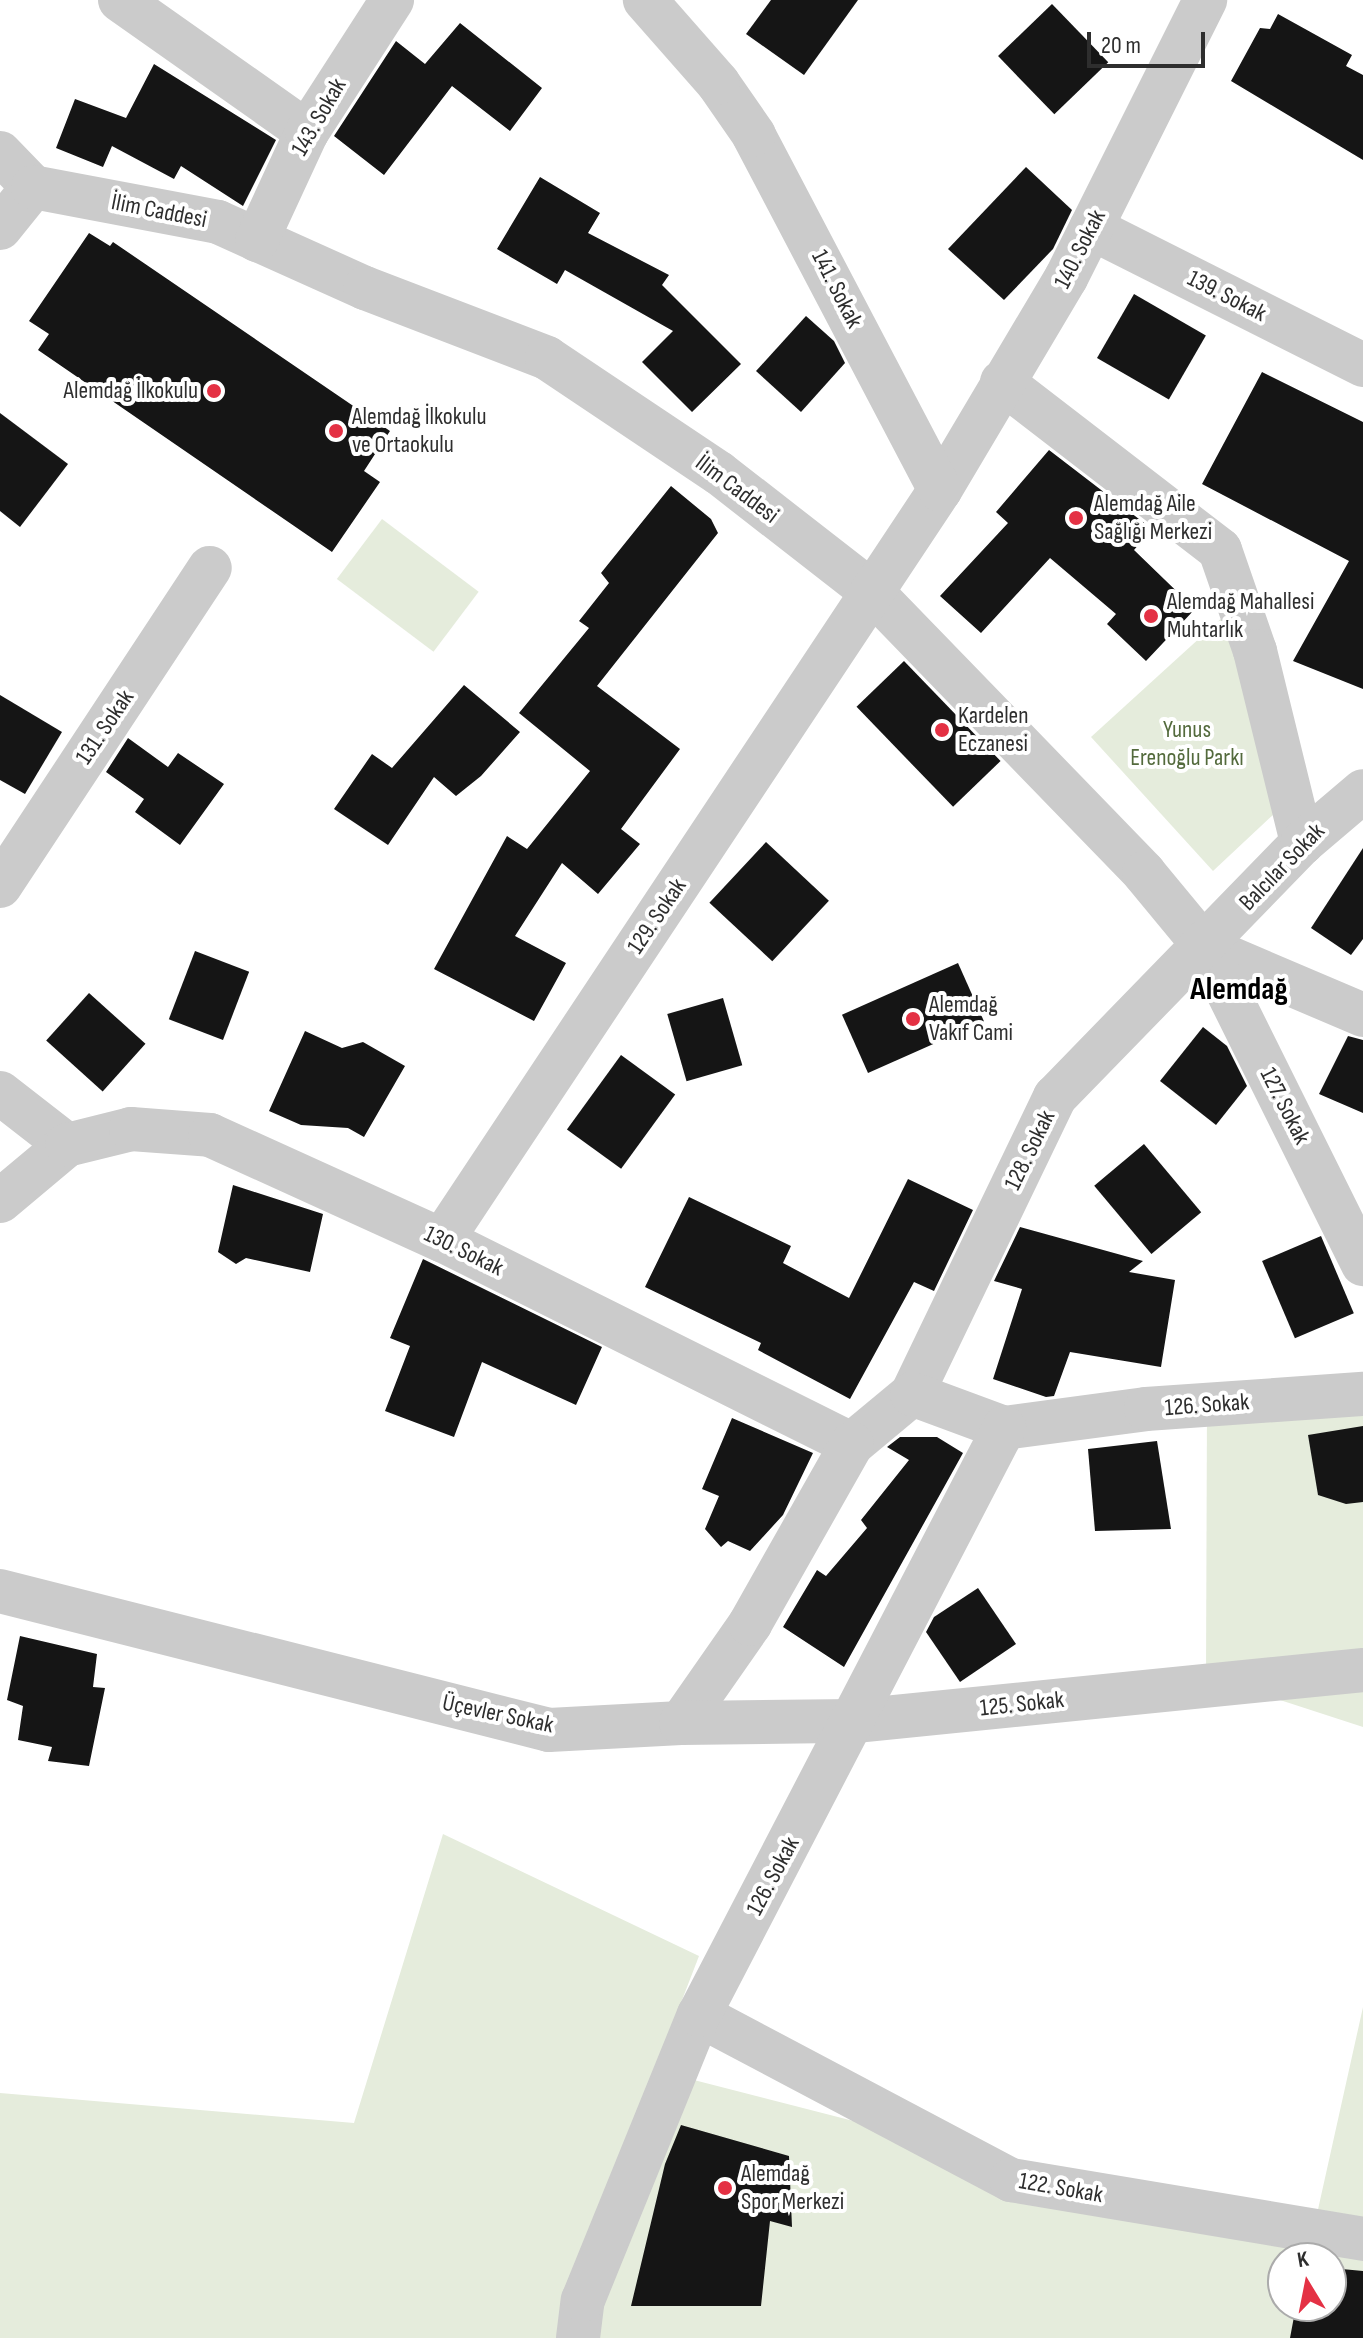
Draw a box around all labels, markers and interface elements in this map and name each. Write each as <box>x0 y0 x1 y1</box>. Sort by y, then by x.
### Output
scale bar <box>1091 16 1209 66</box>
text: 20 m <box>1101 31 1141 60</box>
street label: 143. Sokak <box>285 73 353 161</box>
street label: İlim Caddesi <box>109 188 209 234</box>
street label: 140. Sokak <box>1048 205 1112 293</box>
street label: 141. Sokak <box>805 245 869 333</box>
street label: 139. Sokak <box>1183 264 1271 328</box>
place label: Alemdağ İlkokulu <box>64 377 198 405</box>
marker: Alemdağ İlkokulu <box>205 382 223 400</box>
place label: Alemdağ İlkokulu ve Ortaokulu <box>352 403 486 459</box>
marker: Alemdağ İlkokulu ve Ortaokulu <box>327 422 345 440</box>
street label: İlim Caddesi <box>690 448 784 530</box>
place label: Alemdağ Aile Sağlığı Merkezi <box>1094 490 1212 546</box>
marker: Alemdağ Aile Sağlığı Merkezi <box>1065 507 1087 529</box>
place label: Alemdağ Mahallesi Muhtarlık <box>1167 588 1314 644</box>
marker: Alemdağ Mahallesi Muhtarlık <box>1142 607 1160 625</box>
street label: 131. Sokak <box>70 684 140 770</box>
place label: Kardelen Eczanesi <box>958 702 1029 758</box>
park label: Yunus Erenoğlu Parkı <box>1130 716 1244 772</box>
marker: Kardelen Eczanesi <box>933 721 951 739</box>
street label: Balcılar Sokak <box>1233 817 1331 917</box>
street label: 129. Sokak <box>621 873 693 959</box>
district label: Alemdağ <box>1190 971 1288 1009</box>
place label: Alemdağ Vakıf Cami <box>929 991 1013 1047</box>
marker: Alemdağ Vakıf Cami <box>904 1010 922 1028</box>
street label: 127. Sokak <box>1254 1063 1316 1149</box>
street label: 128. Sokak <box>998 1105 1062 1195</box>
street label: 130. Sokak <box>420 1220 508 1282</box>
street label: 126. Sokak <box>1164 1388 1250 1422</box>
street label: 125. Sokak <box>979 1685 1065 1723</box>
street label: Üçevler Sokak <box>440 1688 556 1740</box>
street label: 126. Sokak <box>740 1832 806 1920</box>
place label: Alemdağ Spor Merkezi <box>741 2160 844 2216</box>
street label: 122. Sokak <box>1017 2166 1105 2210</box>
marker: Alemdağ Spor Merkezi <box>716 2179 734 2197</box>
north arrow <box>1267 2242 1347 2322</box>
text: K <box>1295 2246 1311 2274</box>

